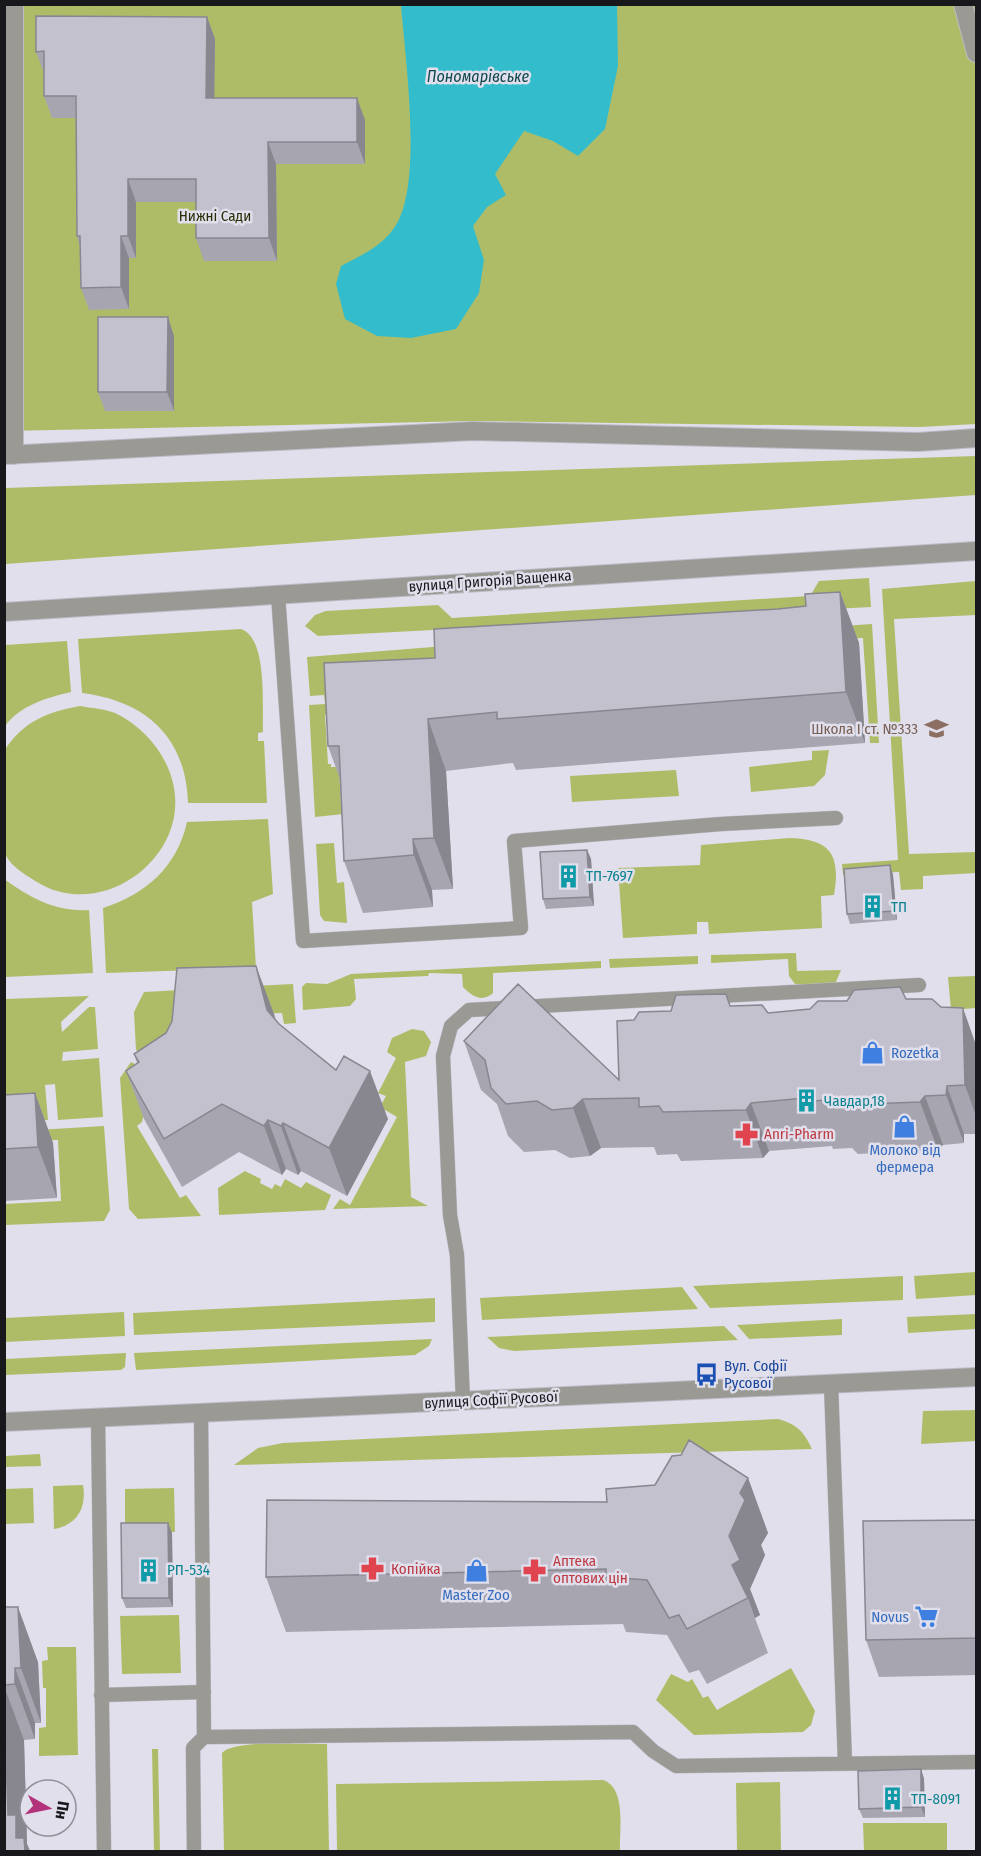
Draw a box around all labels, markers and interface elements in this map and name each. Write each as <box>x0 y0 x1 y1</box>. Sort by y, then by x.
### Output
water label: Пономарівське <box>427 67 530 86</box>
park label: Нижні Сади <box>179 207 251 225</box>
street label: вулиця Григорія Ващенка <box>408 566 572 596</box>
school or university icon: Школа І ст. №333 <box>923 716 949 742</box>
place label: Школа І ст. №333 <box>811 720 918 738</box>
building icon: ТП-7697 <box>555 863 581 889</box>
place label: ТП-7697 <box>586 867 633 885</box>
building icon: ТП <box>860 894 886 920</box>
place label: ТП <box>891 898 907 916</box>
shop icon: Rozetka <box>860 1040 886 1066</box>
place label: Rozetka <box>891 1044 939 1062</box>
building icon: Чавдар,18 <box>793 1088 819 1114</box>
place label: Чавдар,18 <box>824 1092 885 1110</box>
shop icon: Молоко від фермера <box>892 1113 918 1139</box>
pharmacy icon: Anri-Pharm <box>733 1121 759 1147</box>
place label: Anri-Pharm <box>764 1125 834 1143</box>
place label: Молоко від фермера <box>869 1141 941 1176</box>
place label: Вул. Софії Русової <box>724 1357 788 1392</box>
bus stop icon: Вул. Софії Русової <box>693 1362 719 1388</box>
street label: вулиця Софії Русової <box>424 1387 559 1412</box>
place label: Аптека оптових цін <box>553 1552 628 1587</box>
pharmacy icon: Копійка <box>360 1556 386 1582</box>
building icon: РП-534 <box>136 1557 162 1583</box>
pharmacy icon: Аптека оптових цін <box>522 1557 548 1583</box>
shop icon: Master Zoo <box>463 1558 489 1584</box>
place label: Копійка <box>391 1560 441 1578</box>
place label: РП-534 <box>167 1561 210 1579</box>
place label: Master Zoo <box>442 1586 510 1604</box>
supermarket icon: Novus <box>914 1604 940 1630</box>
place label: Novus <box>871 1608 909 1626</box>
north arrow <box>18 1778 78 1838</box>
building icon: ТП-8091 <box>880 1786 906 1812</box>
place label: ТП-8091 <box>911 1790 961 1808</box>
text: Пн <box>52 1800 73 1821</box>

